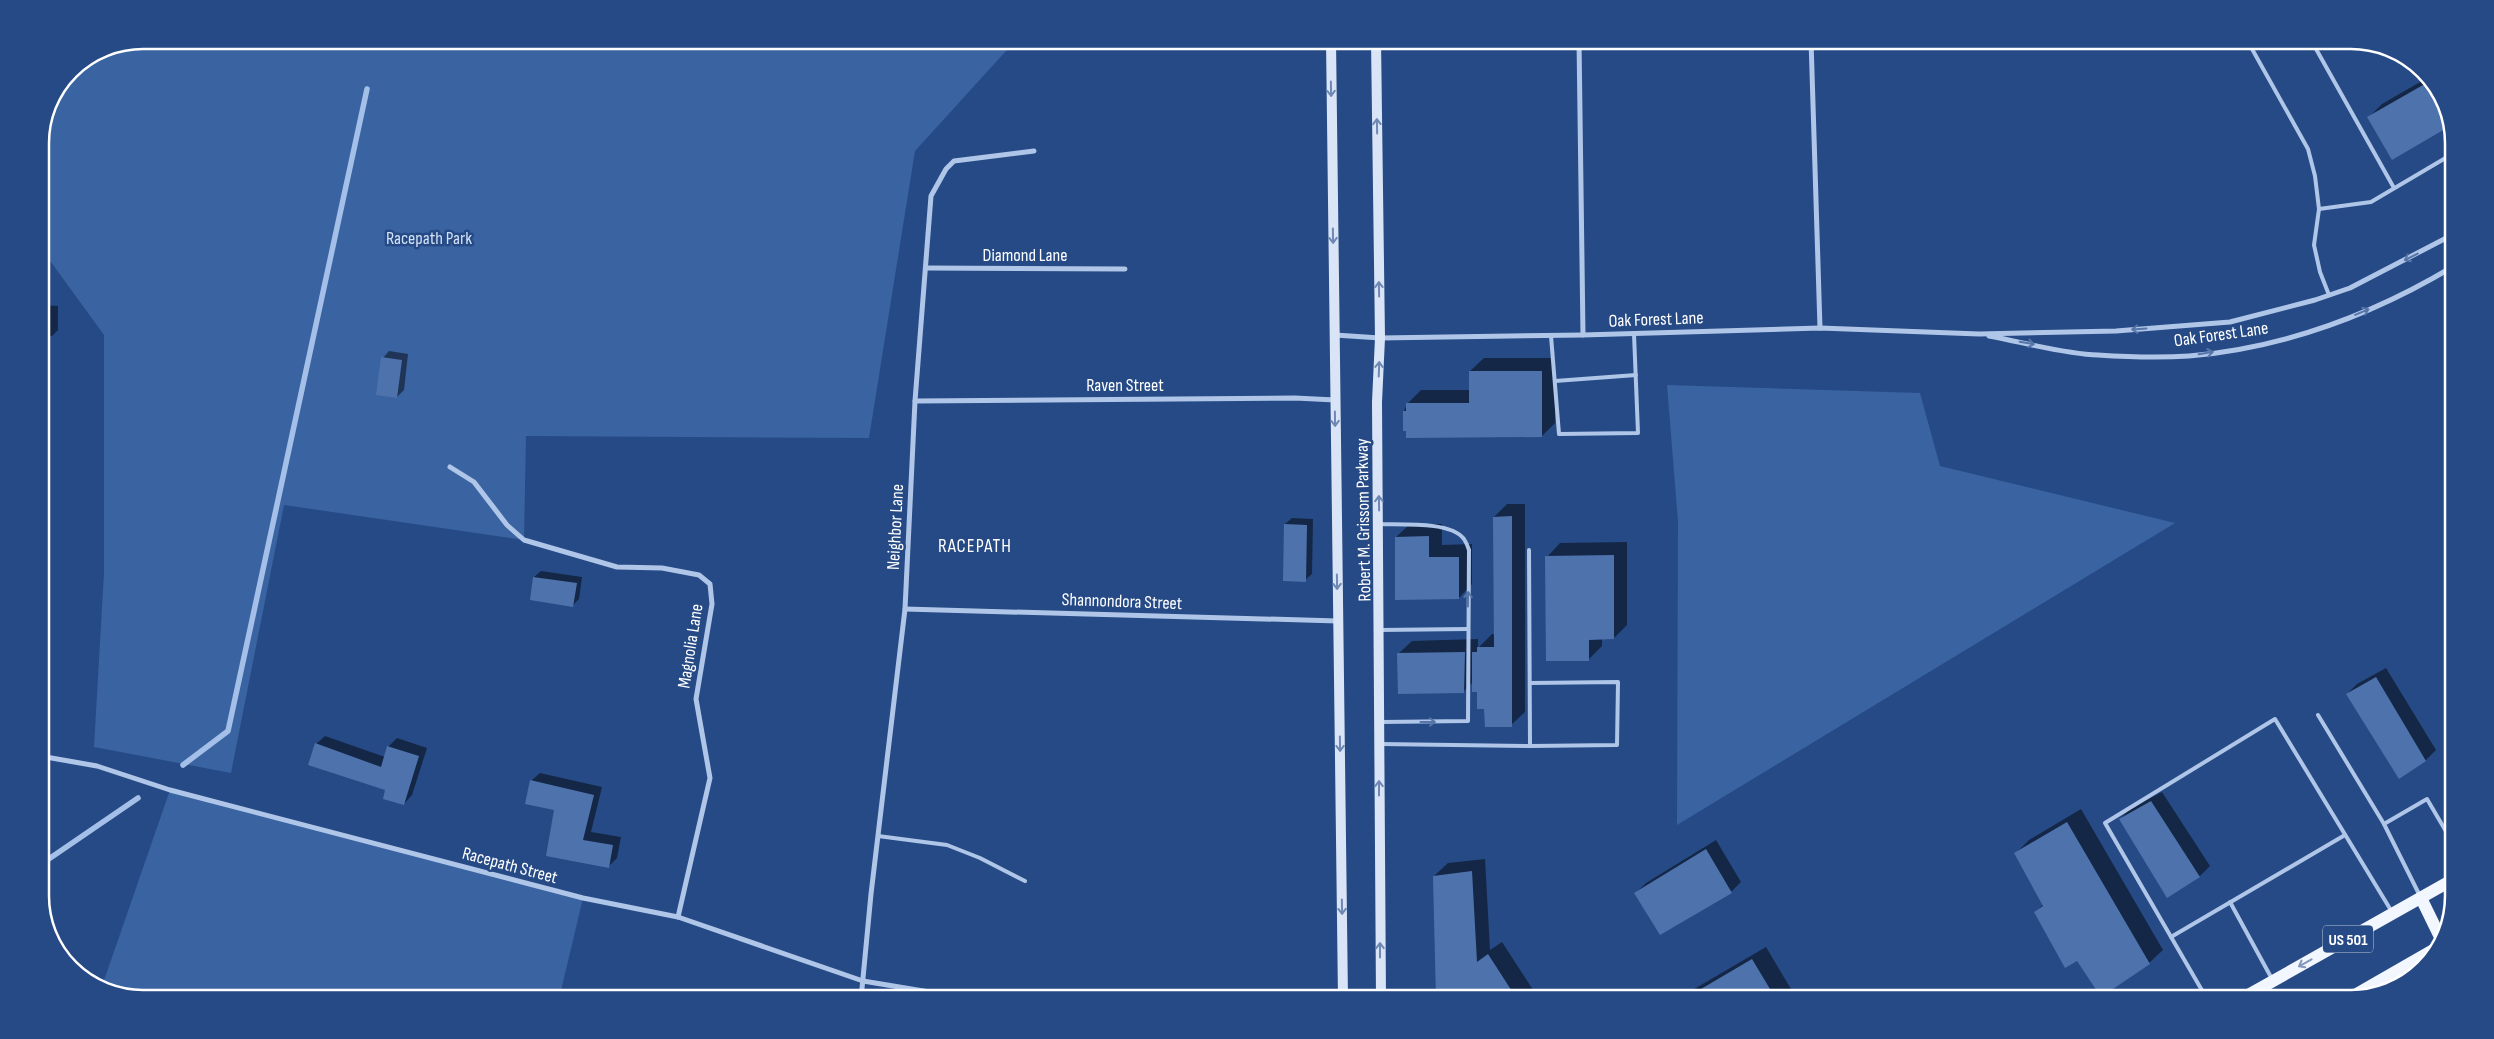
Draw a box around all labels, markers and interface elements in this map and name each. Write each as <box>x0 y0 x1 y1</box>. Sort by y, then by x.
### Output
one-way arrow <box>1326 80 1336 96</box>
one-way arrow <box>1372 119 1381 135</box>
one-way arrow <box>1328 227 1338 243</box>
park label: Racepath Park <box>386 228 472 249</box>
street label: Diamond Lane <box>983 245 1067 266</box>
one-way arrow <box>2404 253 2419 262</box>
one-way arrow <box>1374 281 1384 298</box>
one-way arrow <box>2354 306 2369 316</box>
street label: Oak Forest Lane <box>1608 307 1704 332</box>
street label: Oak Forest Lane <box>2173 317 2270 351</box>
one-way arrow <box>2131 324 2147 334</box>
one-way arrow <box>2018 338 2034 348</box>
one-way arrow <box>2197 348 2213 358</box>
one-way arrow <box>1374 361 1383 377</box>
street label: Raven Street <box>1086 375 1164 396</box>
one-way arrow <box>1331 411 1340 427</box>
street label: Robert M. Grissom Parkway <box>1352 438 1375 602</box>
street label: Neighbor Lane <box>883 483 908 571</box>
one-way arrow <box>1374 495 1383 511</box>
district label: RACEPATH <box>938 535 1012 558</box>
one-way arrow <box>1333 573 1342 589</box>
street label: Shannondora Street <box>1061 589 1183 614</box>
one-way arrow <box>1463 592 1473 608</box>
street label: Magnolia Lane <box>673 602 708 690</box>
one-way arrow <box>1419 717 1435 726</box>
one-way arrow <box>1335 736 1344 752</box>
one-way arrow <box>1374 780 1384 796</box>
street label: Racepath Street <box>460 843 560 888</box>
one-way arrow <box>1337 898 1347 914</box>
road number: US 501 <box>2323 926 2373 952</box>
one-way arrow <box>1375 942 1385 958</box>
one-way arrow <box>2298 959 2313 968</box>

